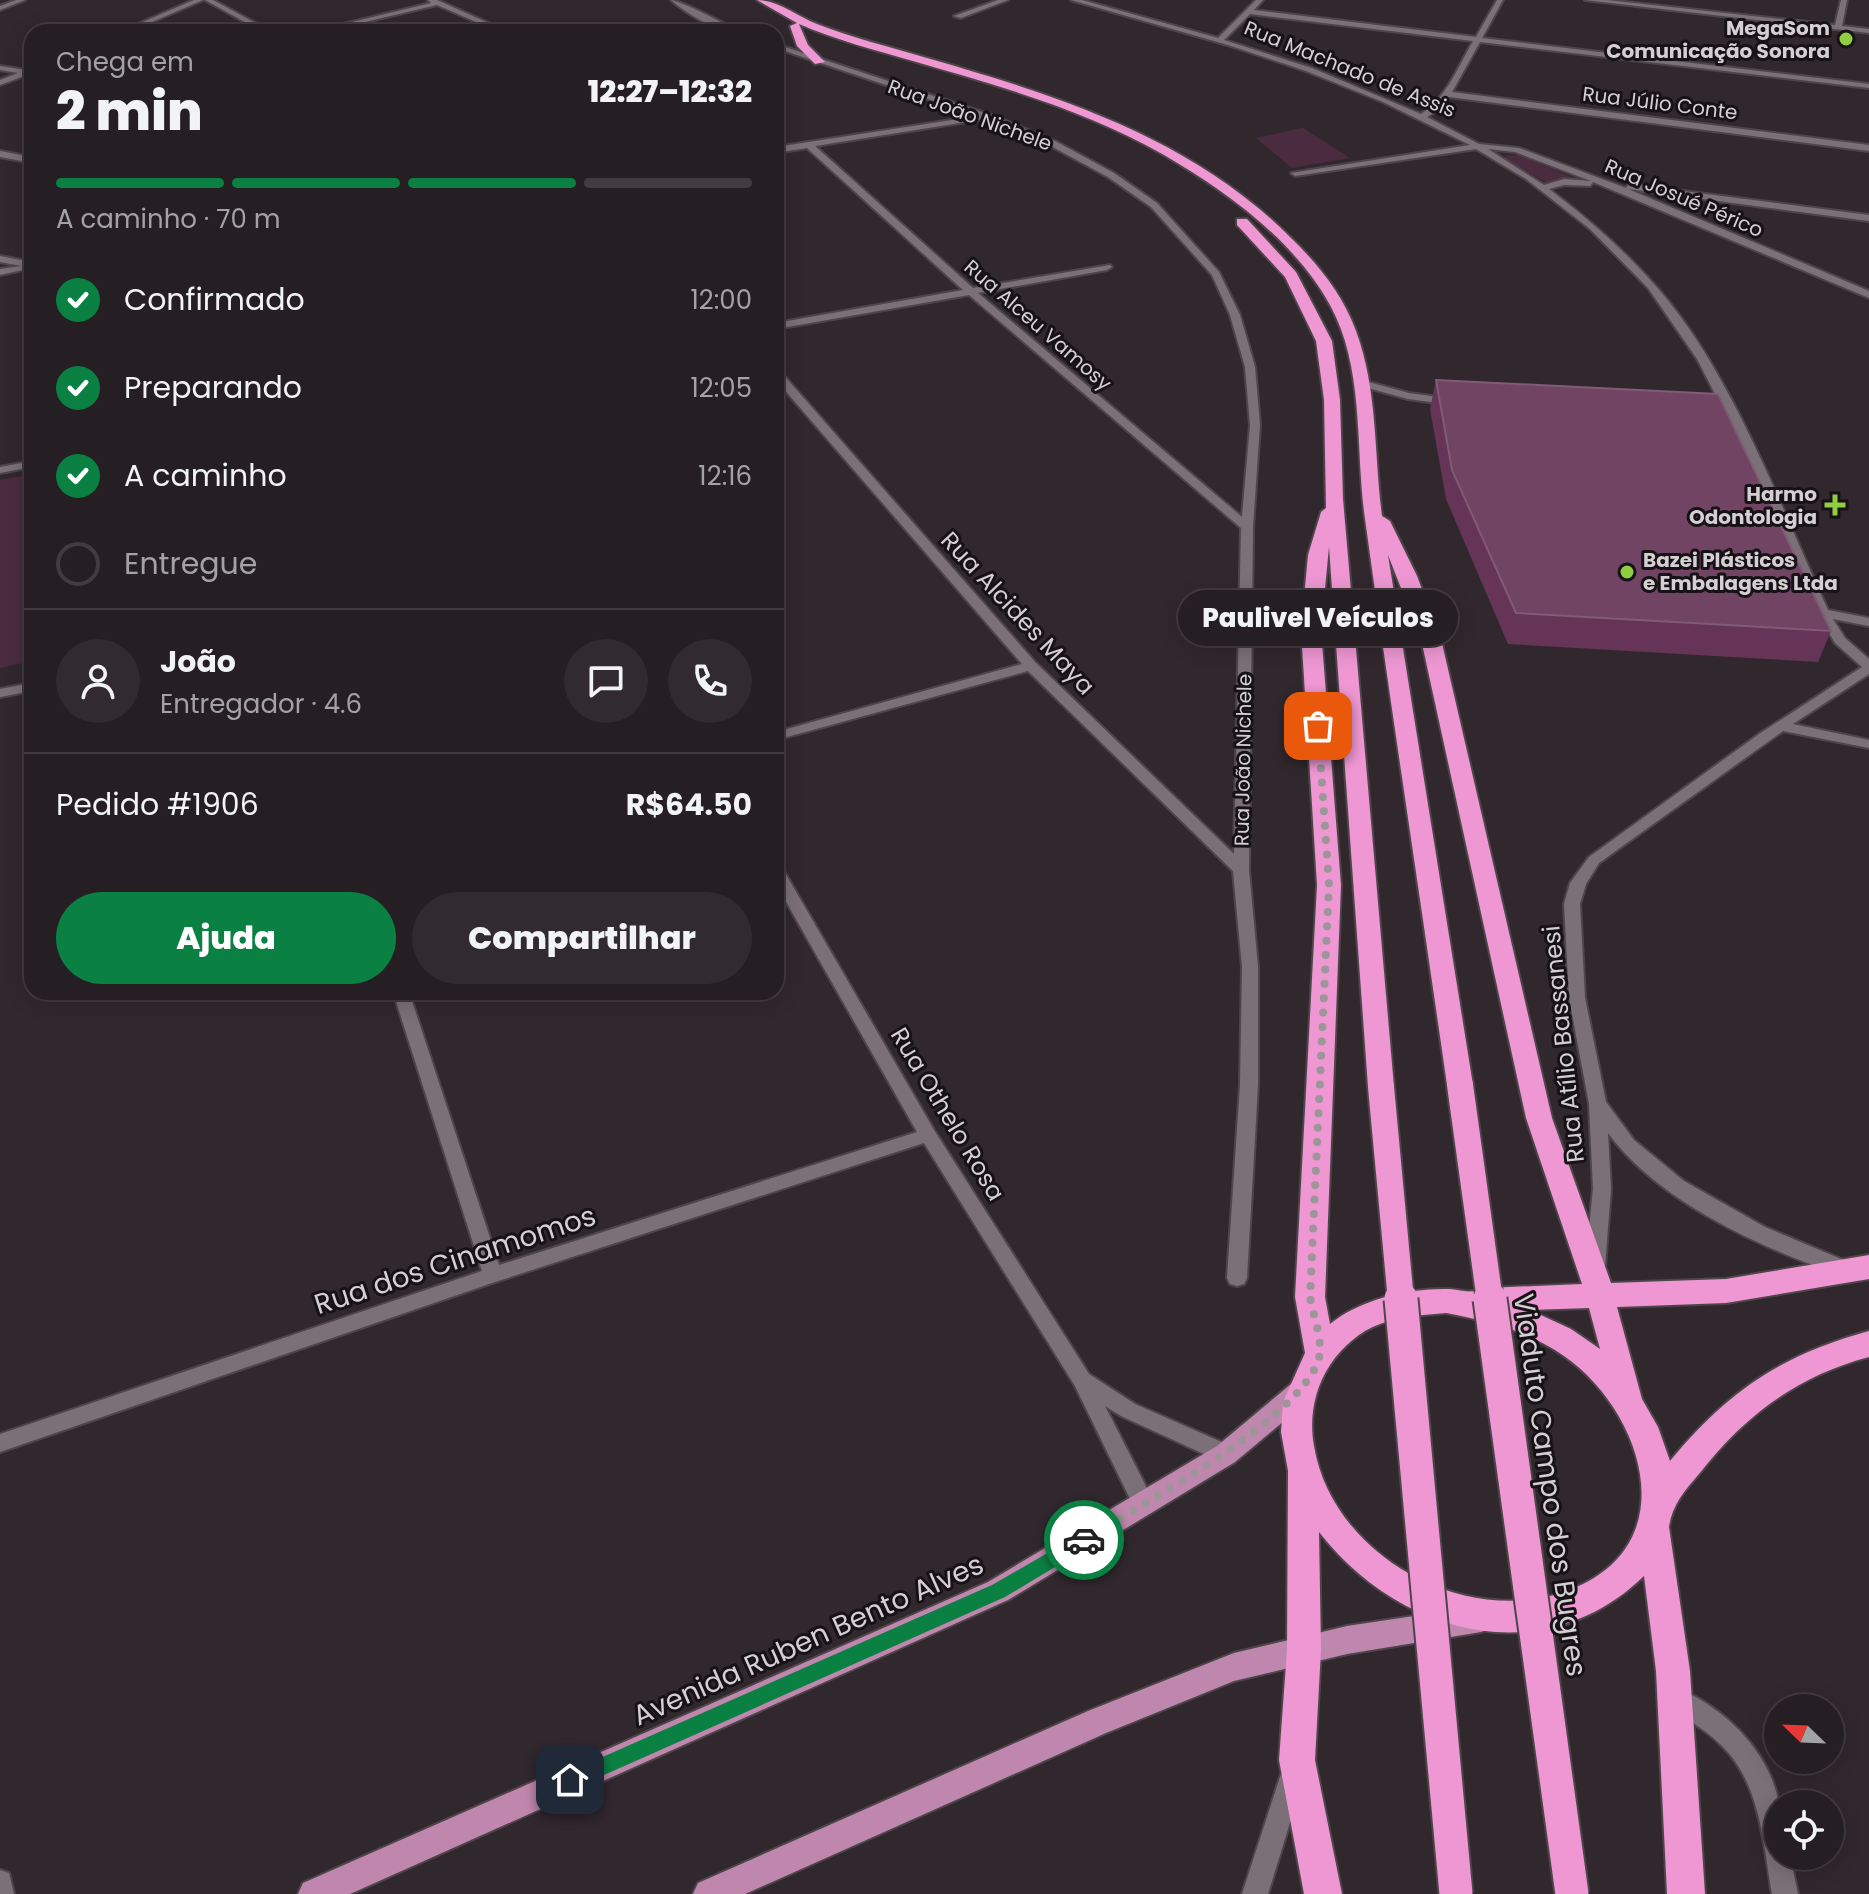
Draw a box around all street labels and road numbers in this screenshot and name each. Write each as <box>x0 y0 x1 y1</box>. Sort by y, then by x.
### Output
street label: Rua Machado de Assis <box>1240 14 1460 124</box>
street label: Rua João Nichele <box>884 72 1056 158</box>
street label: Rua Júlio Conte <box>1581 80 1739 126</box>
street label: Rua Josué Périco <box>1601 152 1767 244</box>
street label: Rua Alceu Vamosy <box>958 253 1118 397</box>
street label: Rua Alcides Maya <box>934 524 1102 702</box>
street label: Rua João Nichele <box>1227 674 1259 846</box>
street label: Rua Atílio Bassanesi <box>1534 924 1592 1164</box>
street label: Rua Othelo Rosa <box>883 1021 1013 1207</box>
street label: Rua dos Cinamomos <box>309 1196 601 1324</box>
street label: Viaduto Campo dos Bugres <box>1504 1291 1596 1679</box>
street label: Avenida Ruben Bento Alves <box>626 1545 990 1735</box>

